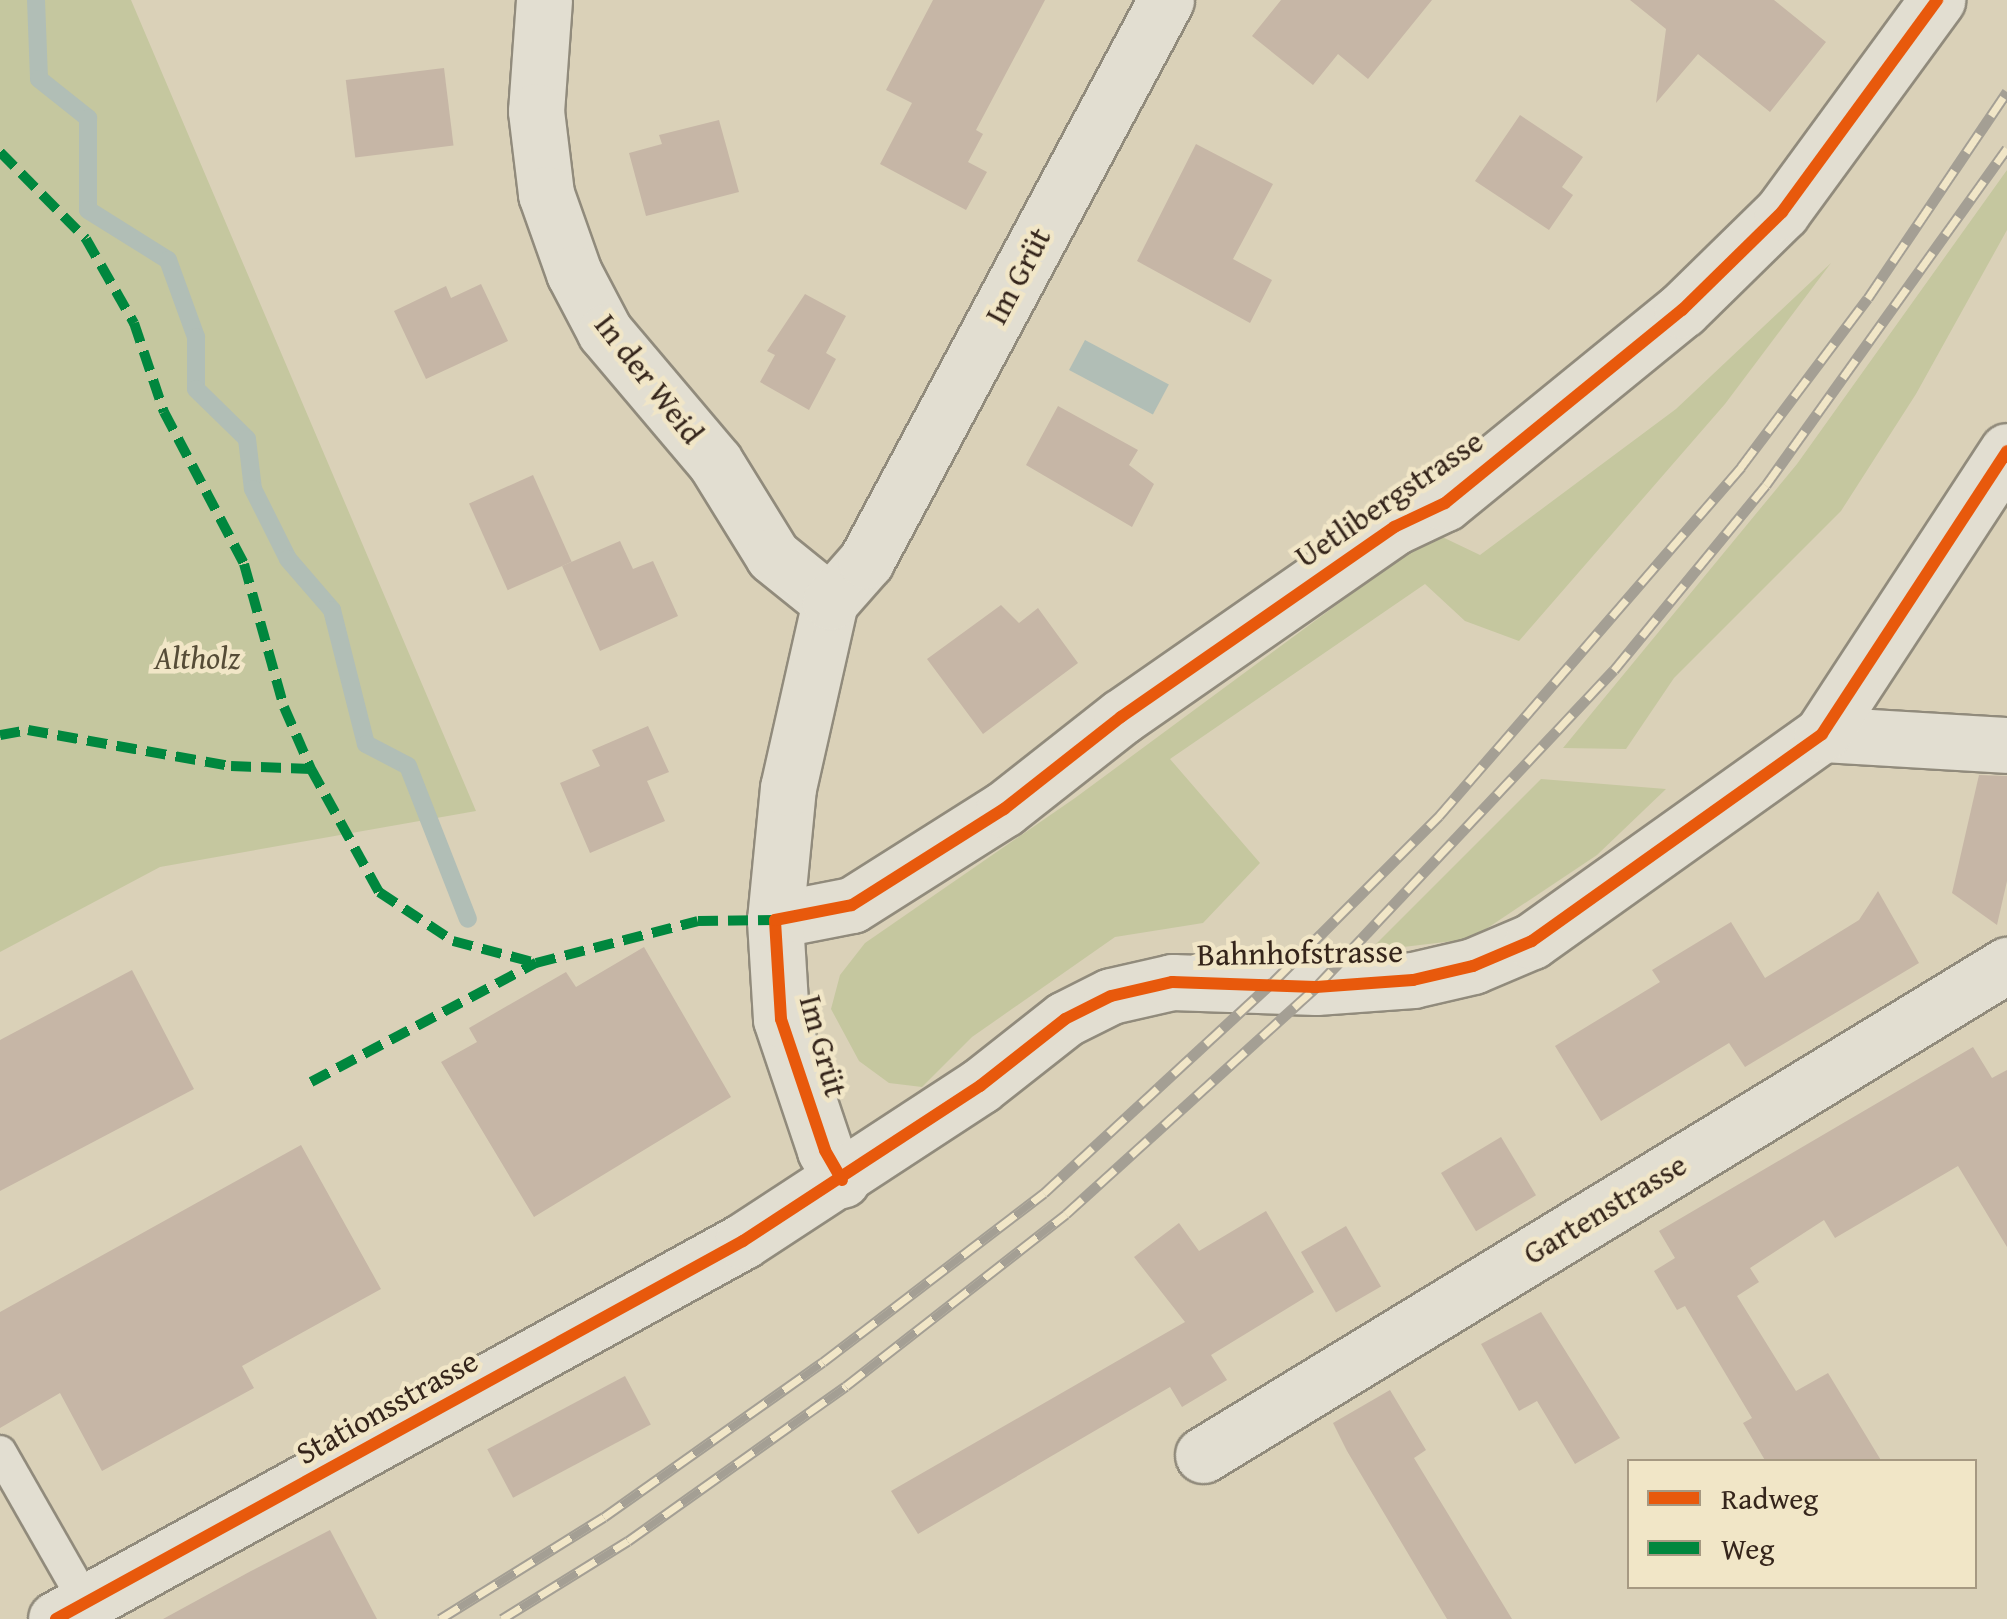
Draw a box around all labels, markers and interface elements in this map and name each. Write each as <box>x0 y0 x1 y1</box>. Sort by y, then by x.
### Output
street label: Im Grüt <box>977 221 1059 331</box>
street label: In der Weid <box>586 306 712 452</box>
street label: Uetlibergstrasse <box>1288 422 1490 576</box>
park label: Altholz <box>154 639 240 677</box>
street label: Bahnhofstrasse <box>1197 932 1403 974</box>
street label: Im Grüt <box>791 991 855 1101</box>
street label: Gartenstrasse <box>1516 1145 1694 1273</box>
street label: Stationsstrasse <box>289 1341 485 1473</box>
legend <box>1627 1459 1977 1589</box>
text: Radweg <box>1721 1476 1818 1520</box>
text: Weg <box>1721 1526 1774 1570</box>

